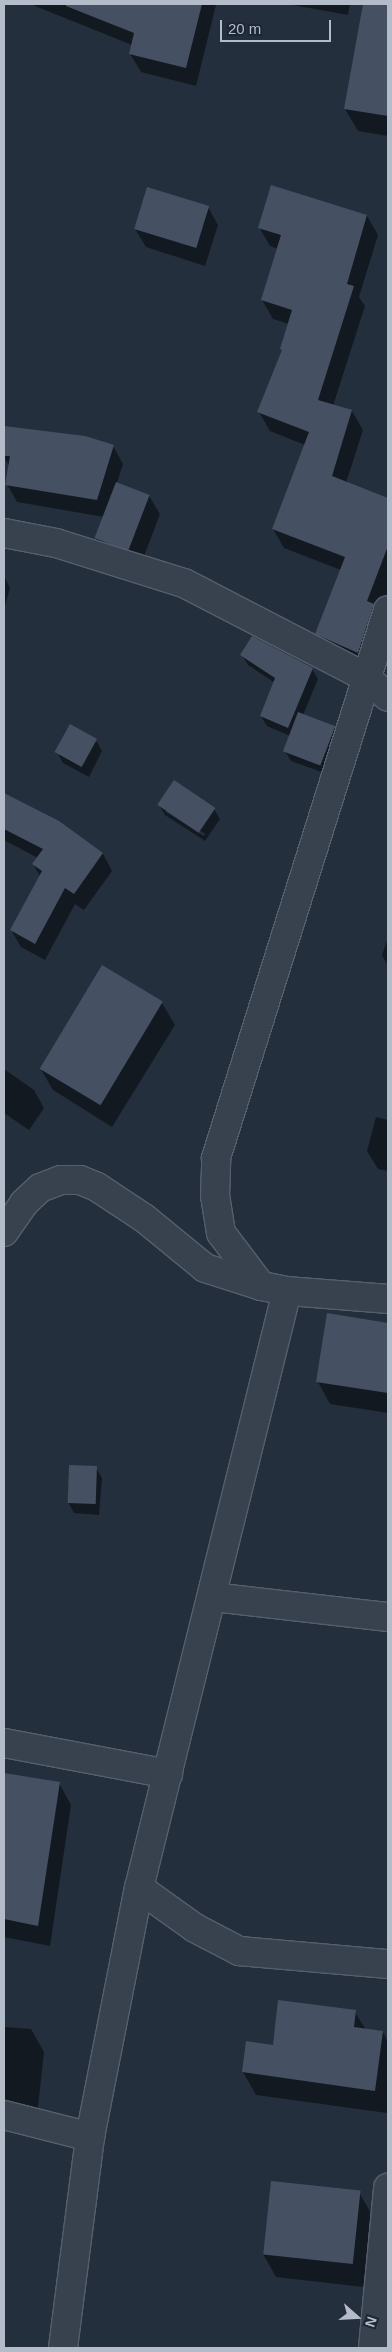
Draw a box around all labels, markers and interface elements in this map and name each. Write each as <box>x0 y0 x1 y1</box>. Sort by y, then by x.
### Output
scale bar <box>222 10 333 42</box>
text: 20 m <box>228 20 261 37</box>
north arrow <box>332 2292 382 2342</box>
text: N <box>362 2314 380 2329</box>

